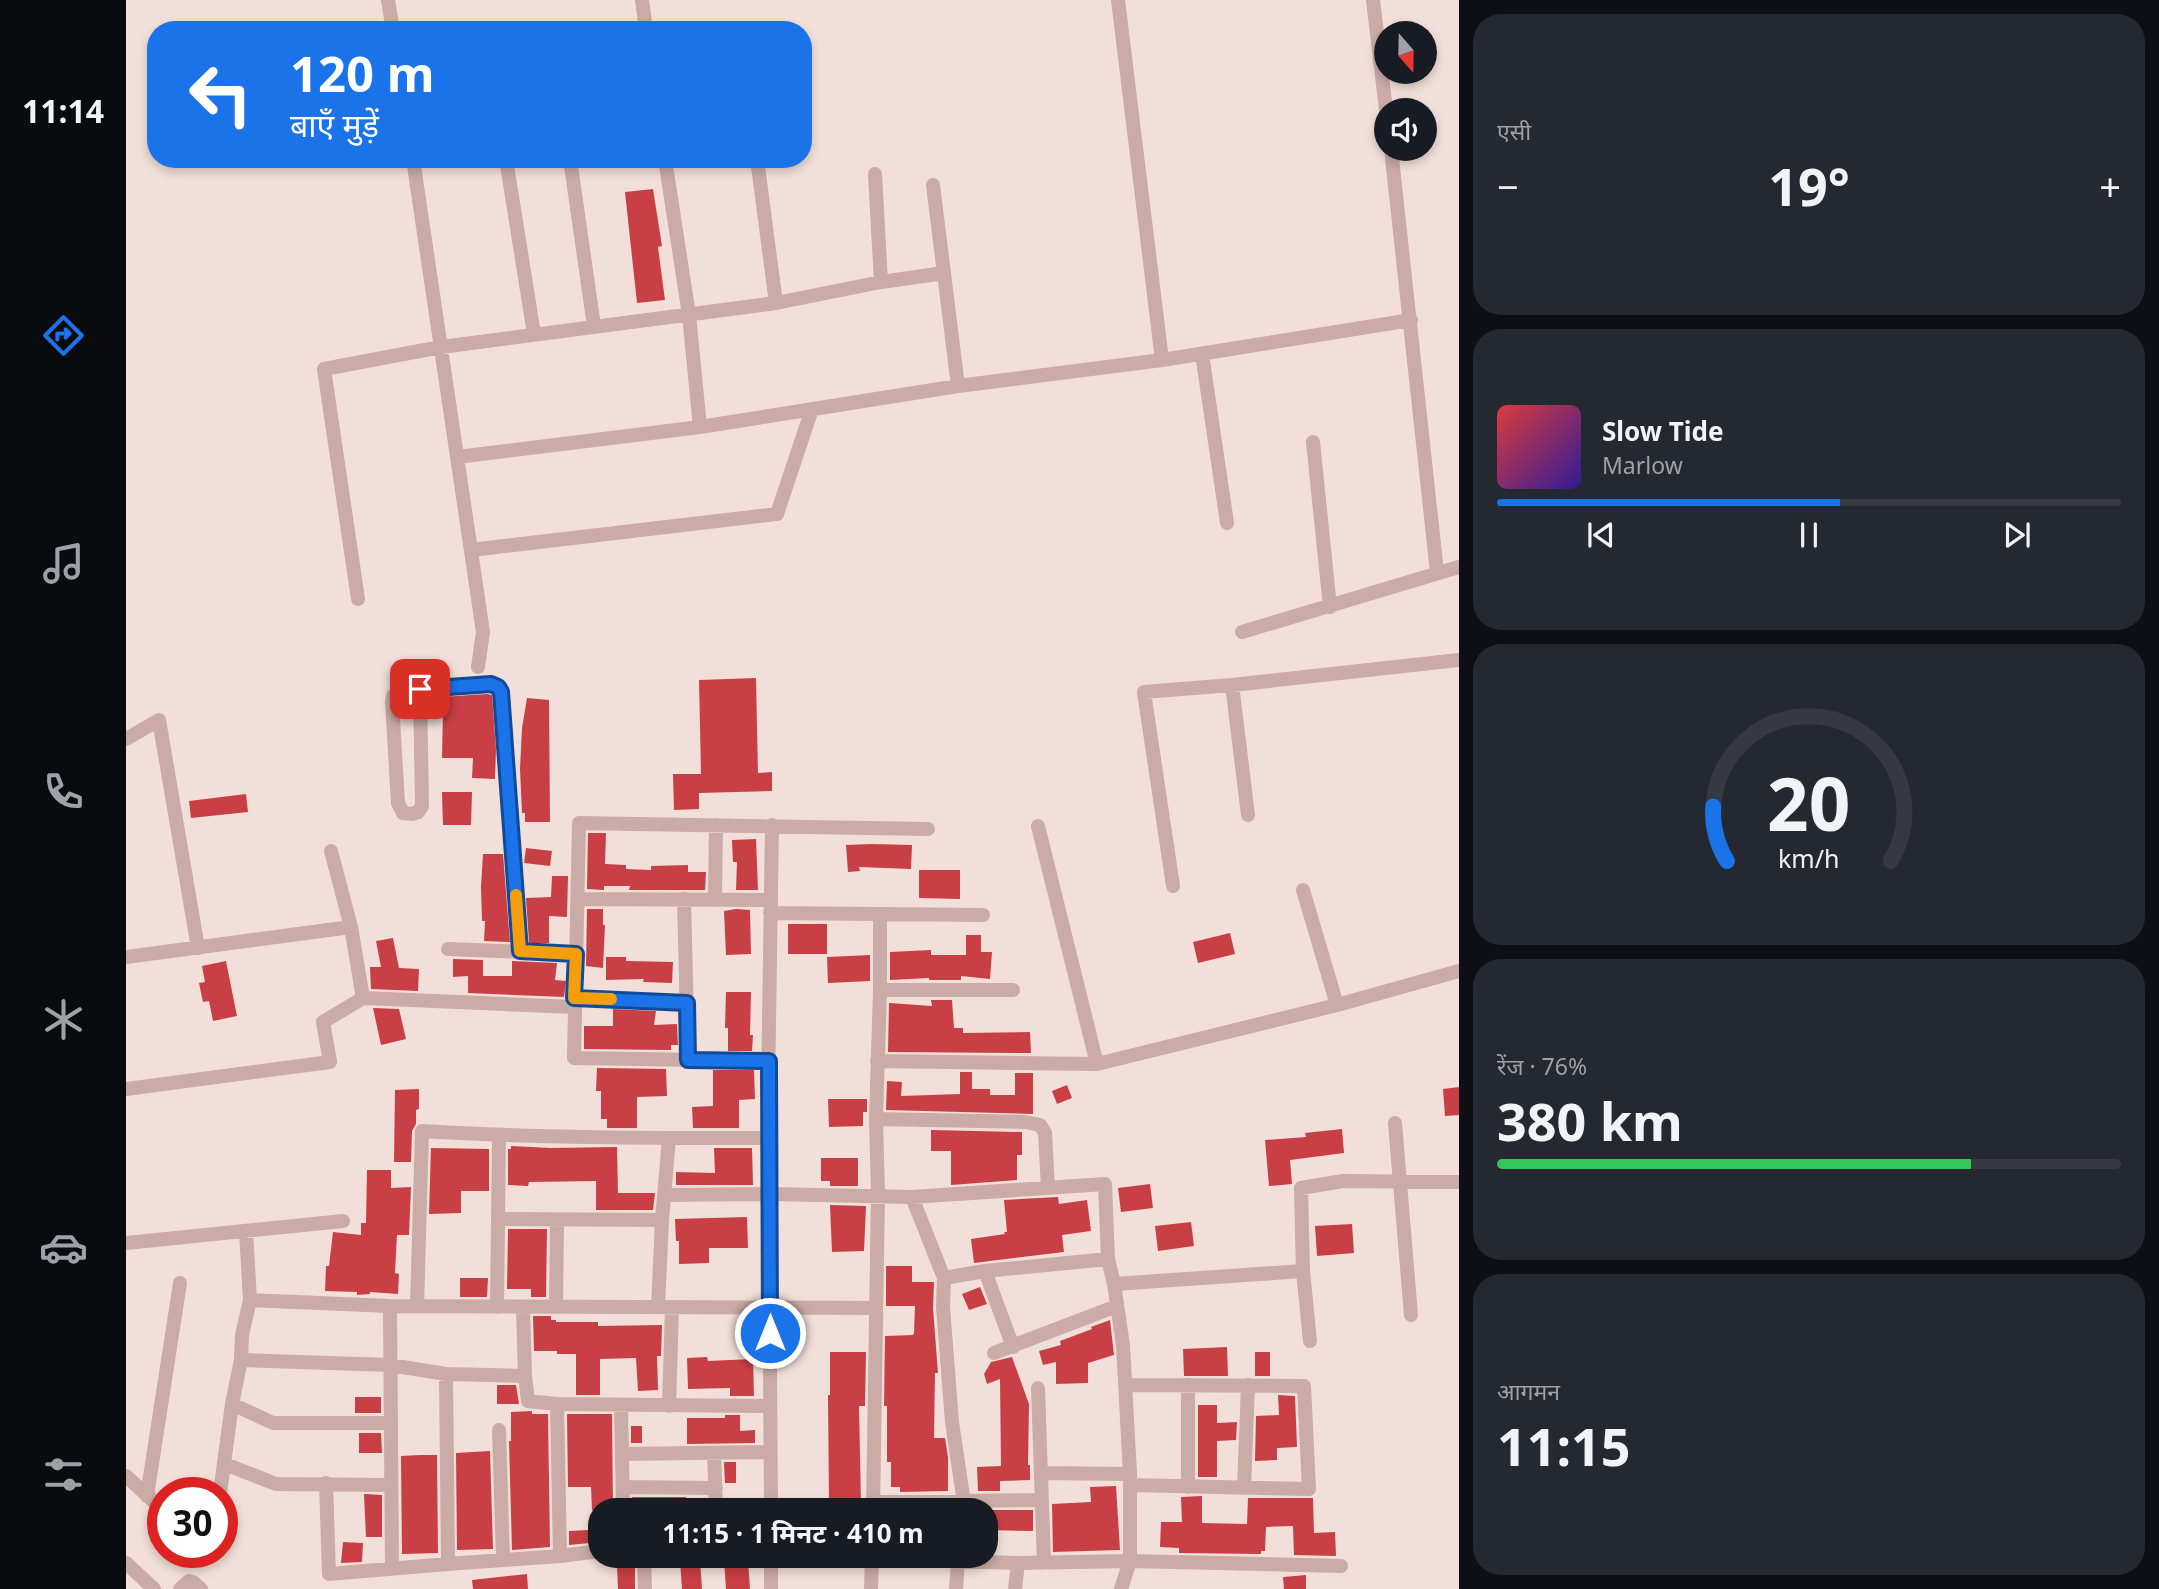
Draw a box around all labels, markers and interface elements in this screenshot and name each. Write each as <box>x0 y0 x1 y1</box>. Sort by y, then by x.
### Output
north arrow <box>1374 21 1437 84</box>
map controls <box>1374 21 1437 161</box>
text: 120 m <box>290 40 435 106</box>
icon: left <box>175 49 266 140</box>
text: 11:14 <box>22 89 104 132</box>
button: sound <box>1374 98 1437 161</box>
text: बाएँ मुड़ें <box>290 103 379 146</box>
text: एसी <box>1497 115 1531 147</box>
text: 19° <box>1768 150 1850 221</box>
text: − <box>1497 160 1519 212</box>
text: + <box>2099 160 2121 212</box>
icon: directions <box>39 311 88 360</box>
text: Slow Tide <box>1602 413 1724 449</box>
text: Marlow <box>1602 449 1683 481</box>
icon: previous <box>1582 516 1620 554</box>
icon: pause <box>1790 516 1828 554</box>
icon: next <box>1998 516 2036 554</box>
icon: music <box>39 539 88 588</box>
pin <box>390 659 450 719</box>
icon: arrive <box>401 670 439 708</box>
text: 20 <box>1767 753 1851 852</box>
icon: phone <box>39 767 88 816</box>
text: km/h <box>1778 840 1840 874</box>
icon: climate <box>39 995 88 1044</box>
text: रेंज · 76% <box>1497 1050 1587 1082</box>
text: 380 km <box>1497 1085 1683 1156</box>
icon: car <box>39 1223 88 1272</box>
position arrow <box>733 1296 807 1370</box>
text: आगमन <box>1497 1375 1560 1407</box>
text: 11:15 <box>1497 1410 1631 1481</box>
icon: filters <box>39 1450 88 1499</box>
speed limit sign: 30 <box>147 1477 238 1568</box>
text: 11:15 · 1 मिनट · 410 m <box>662 1515 924 1551</box>

